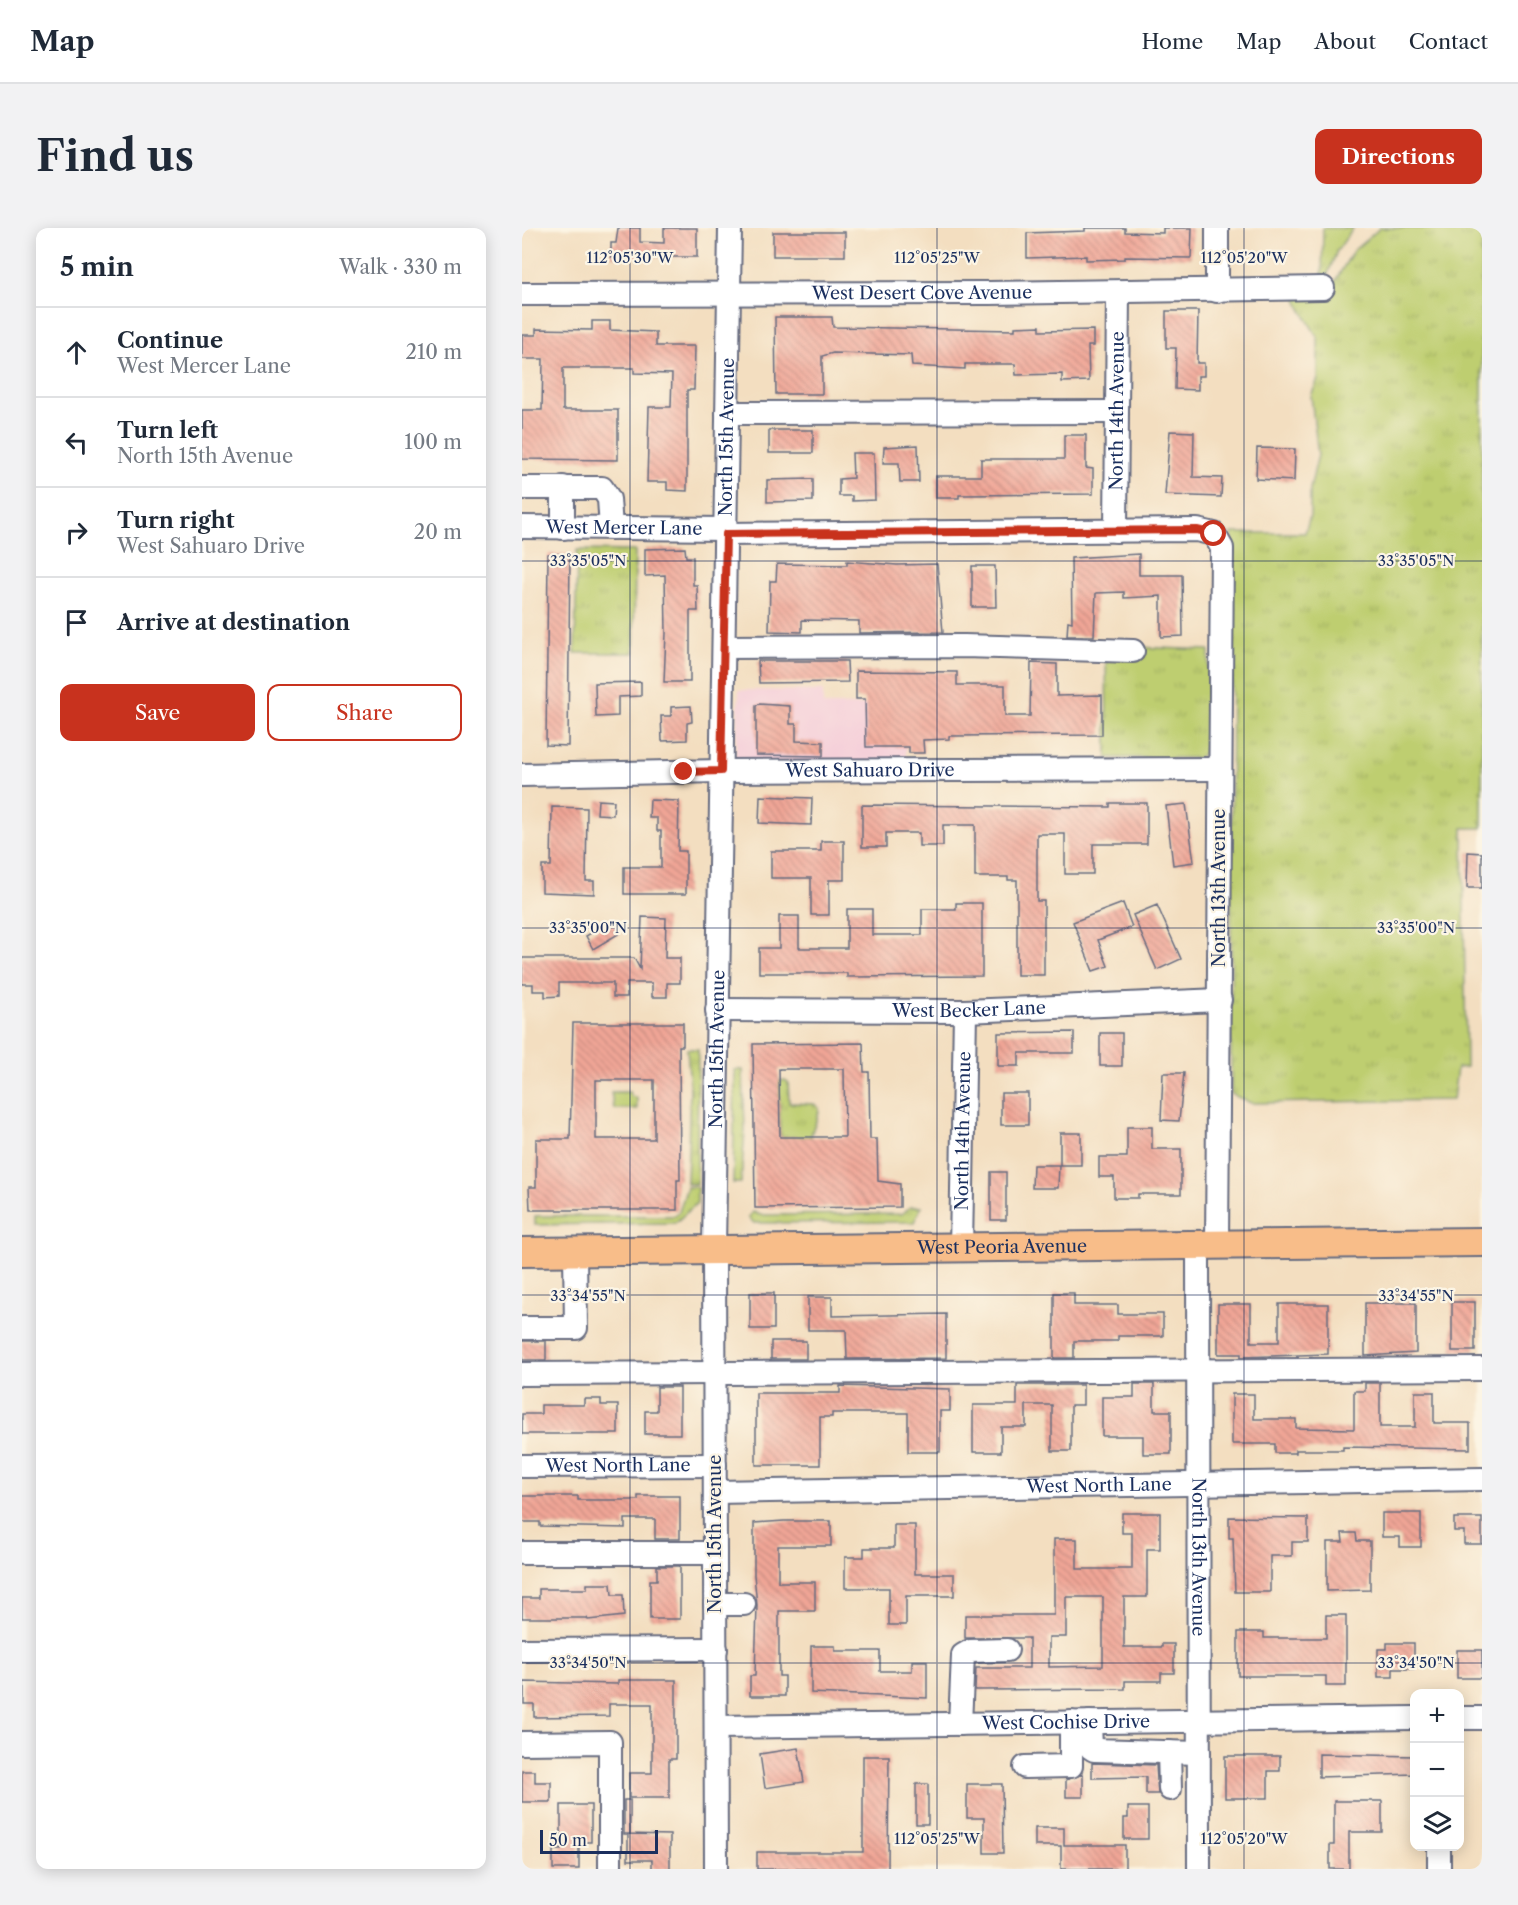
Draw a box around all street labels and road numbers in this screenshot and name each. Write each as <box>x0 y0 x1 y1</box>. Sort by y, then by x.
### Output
street label: West Desert Cove Avenue <box>811 281 1032 304</box>
street label: North 14th Avenue <box>1105 331 1129 491</box>
street label: North 15th Avenue <box>714 358 739 517</box>
street label: West Mercer Lane <box>545 516 702 540</box>
street label: West Sahuaro Drive <box>784 759 955 782</box>
street label: North 13th Avenue <box>1208 809 1230 967</box>
street label: North 15th Avenue <box>705 970 729 1129</box>
street label: West Becker Lane <box>891 997 1046 1022</box>
street label: North 14th Avenue <box>951 1051 975 1211</box>
street label: West Peoria Avenue <box>916 1235 1087 1259</box>
street label: West North Lane <box>544 1454 691 1477</box>
street label: North 15th Avenue <box>704 1455 726 1613</box>
street label: West North Lane <box>1025 1473 1172 1498</box>
street label: North 13th Avenue <box>1187 1478 1210 1636</box>
street label: West Cochise Drive <box>981 1710 1150 1735</box>

